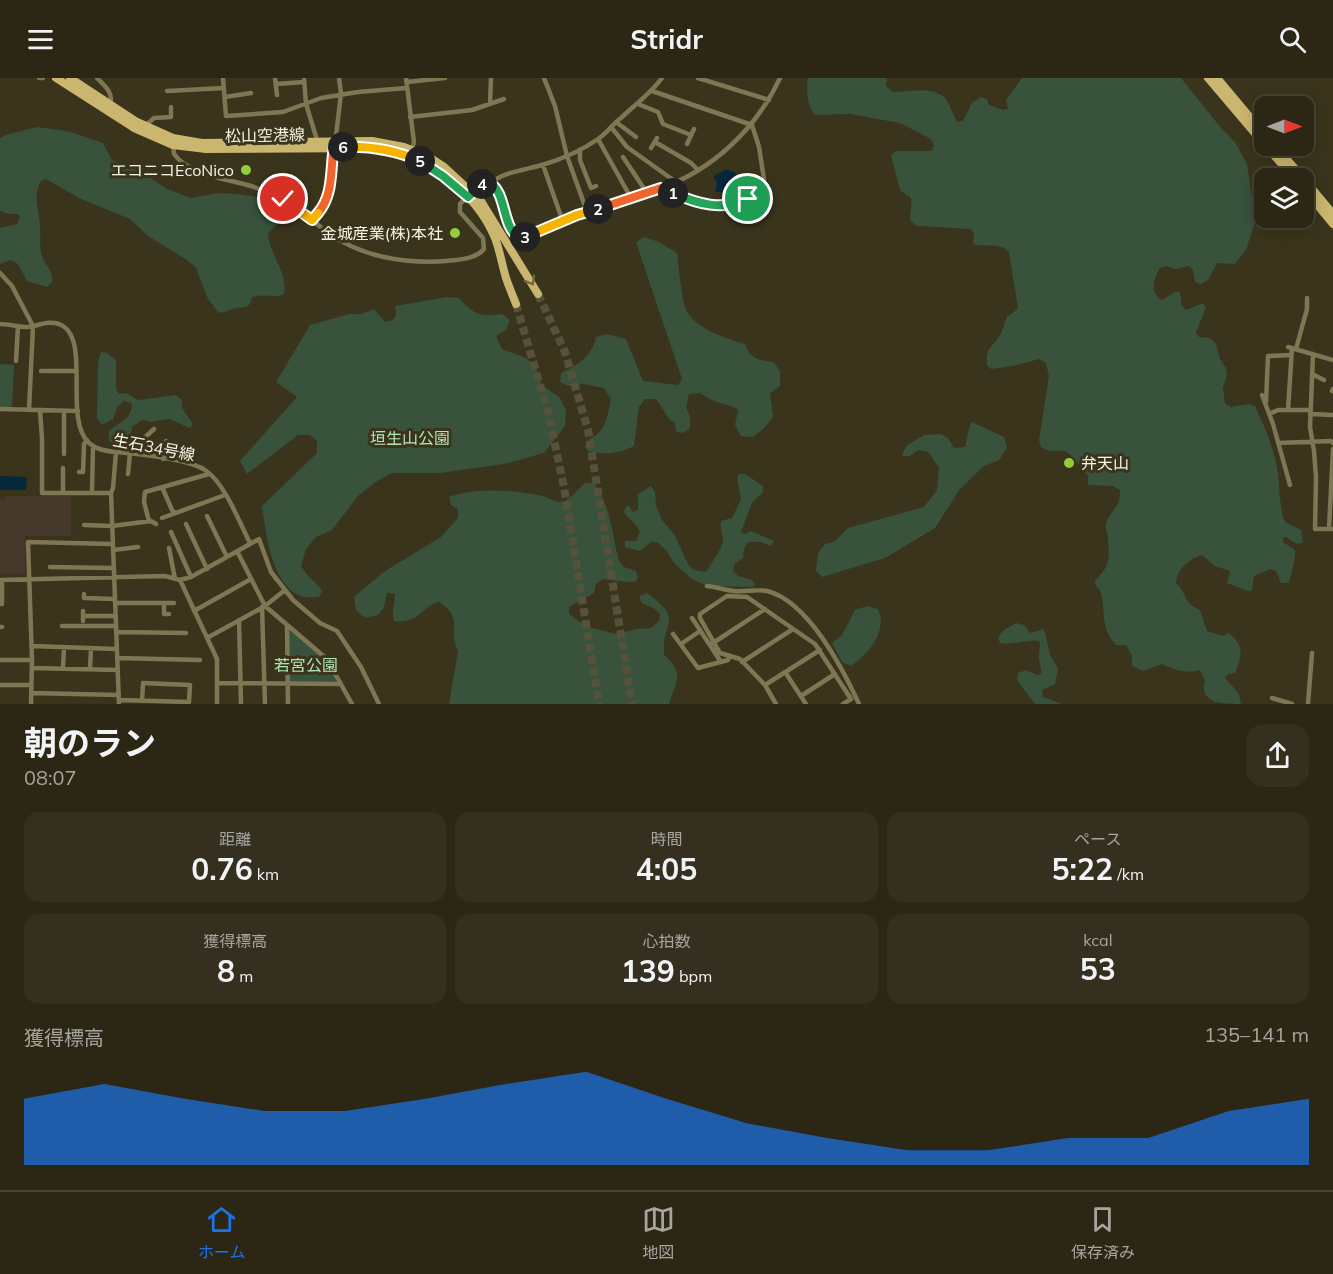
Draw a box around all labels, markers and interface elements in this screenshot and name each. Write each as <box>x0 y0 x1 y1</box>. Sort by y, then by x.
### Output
text: Stridr <box>630 22 703 56</box>
icon: menu <box>24 23 57 56</box>
icon: search <box>1276 23 1309 56</box>
north arrow <box>1254 96 1314 156</box>
map controls <box>1254 96 1314 228</box>
street label: 松山空港線 <box>225 124 305 146</box>
pin: 6 <box>328 132 358 162</box>
text: 6 <box>338 137 348 157</box>
pin: 5 <box>405 146 435 176</box>
text: 5 <box>415 151 425 171</box>
place label: エコニコEcoNico <box>111 160 234 180</box>
marker: エコニコEcoNico <box>239 163 253 177</box>
button: layers <box>1254 168 1314 228</box>
pin: 4 <box>467 169 497 199</box>
pin <box>257 173 308 224</box>
pin <box>722 173 773 224</box>
text: 4 <box>477 174 487 194</box>
pin: 1 <box>658 178 688 208</box>
icon: check <box>266 182 299 215</box>
icon: arrive <box>731 182 764 215</box>
text: 1 <box>668 183 678 203</box>
pin: 2 <box>583 194 613 224</box>
text: 2 <box>593 199 603 219</box>
pin: 3 <box>510 222 540 252</box>
place label: 金城産業(株)本社 <box>321 223 443 243</box>
marker: 金城産業(株)本社 <box>448 226 462 240</box>
text: 3 <box>520 227 530 247</box>
one-way arrow <box>524 275 535 285</box>
park label: 垣生山公園 <box>370 428 450 448</box>
street label: 生石34号線 <box>111 429 197 465</box>
place label: 弁天山 <box>1081 453 1129 473</box>
marker: 弁天山 <box>1062 456 1076 470</box>
park label: 若宮公園 <box>274 655 338 675</box>
text: 朝のラン <box>24 722 156 763</box>
button: share <box>1246 724 1309 787</box>
text: 08:07 <box>24 765 77 790</box>
text: 距離 <box>219 829 251 849</box>
text: 時間 <box>650 829 683 849</box>
text: ペース <box>1074 829 1121 849</box>
text: 0.76 <box>191 850 253 888</box>
text: 4:05 <box>636 850 697 888</box>
text: 5:22 <box>1052 850 1113 888</box>
text: km <box>253 864 279 884</box>
text: /km <box>1113 864 1144 884</box>
text: kcal <box>1083 930 1112 950</box>
text: 獲得標高 <box>203 931 267 951</box>
text: 心拍数 <box>642 931 691 951</box>
text: 53 <box>1080 950 1116 988</box>
text: 8 <box>217 952 235 990</box>
text: 139 <box>621 952 675 990</box>
text: m <box>235 966 253 986</box>
text: bpm <box>675 966 712 986</box>
text: 135–141 m <box>1204 1022 1309 1047</box>
text: 獲得標高 <box>24 1025 104 1050</box>
tab: ホーム <box>198 1203 246 1263</box>
tab: 地図 <box>642 1203 675 1263</box>
tab: 保存済み <box>1071 1203 1135 1263</box>

